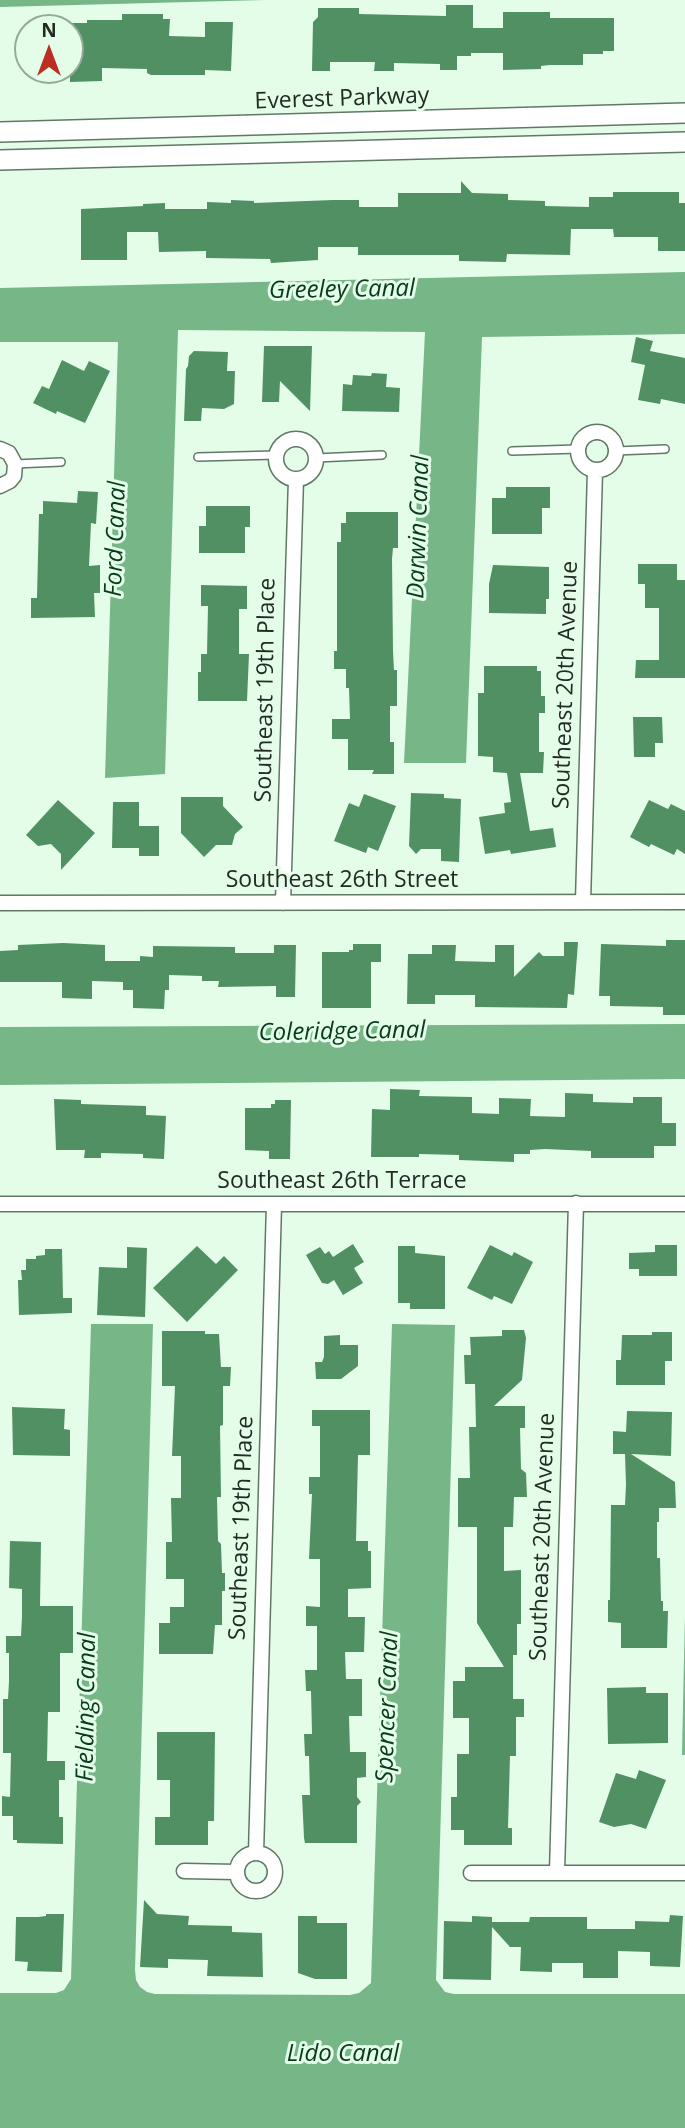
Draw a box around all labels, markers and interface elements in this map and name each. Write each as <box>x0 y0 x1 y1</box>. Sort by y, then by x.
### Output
north arrow <box>14 14 84 84</box>
text: N <box>41 17 57 43</box>
street label: Everest Parkway <box>254 82 430 116</box>
water label: Greeley Canal <box>269 274 415 306</box>
water label: Darwin Canal <box>402 455 436 599</box>
water label: Ford Canal <box>100 481 132 597</box>
street label: Southeast 20th Avenue <box>548 560 584 810</box>
street label: Southeast 19th Place <box>250 577 282 803</box>
street label: Southeast 26th Street <box>226 866 458 894</box>
water label: Coleridge Canal <box>258 1016 426 1048</box>
street label: Southeast 26th Terrace <box>217 1167 467 1195</box>
street label: Southeast 20th Avenue <box>525 1412 561 1662</box>
street label: Southeast 19th Place <box>224 1415 260 1641</box>
water label: Spencer Canal <box>371 1631 405 1783</box>
water label: Fielding Canal <box>71 1632 103 1782</box>
water label: Lido Canal <box>287 2040 399 2068</box>

